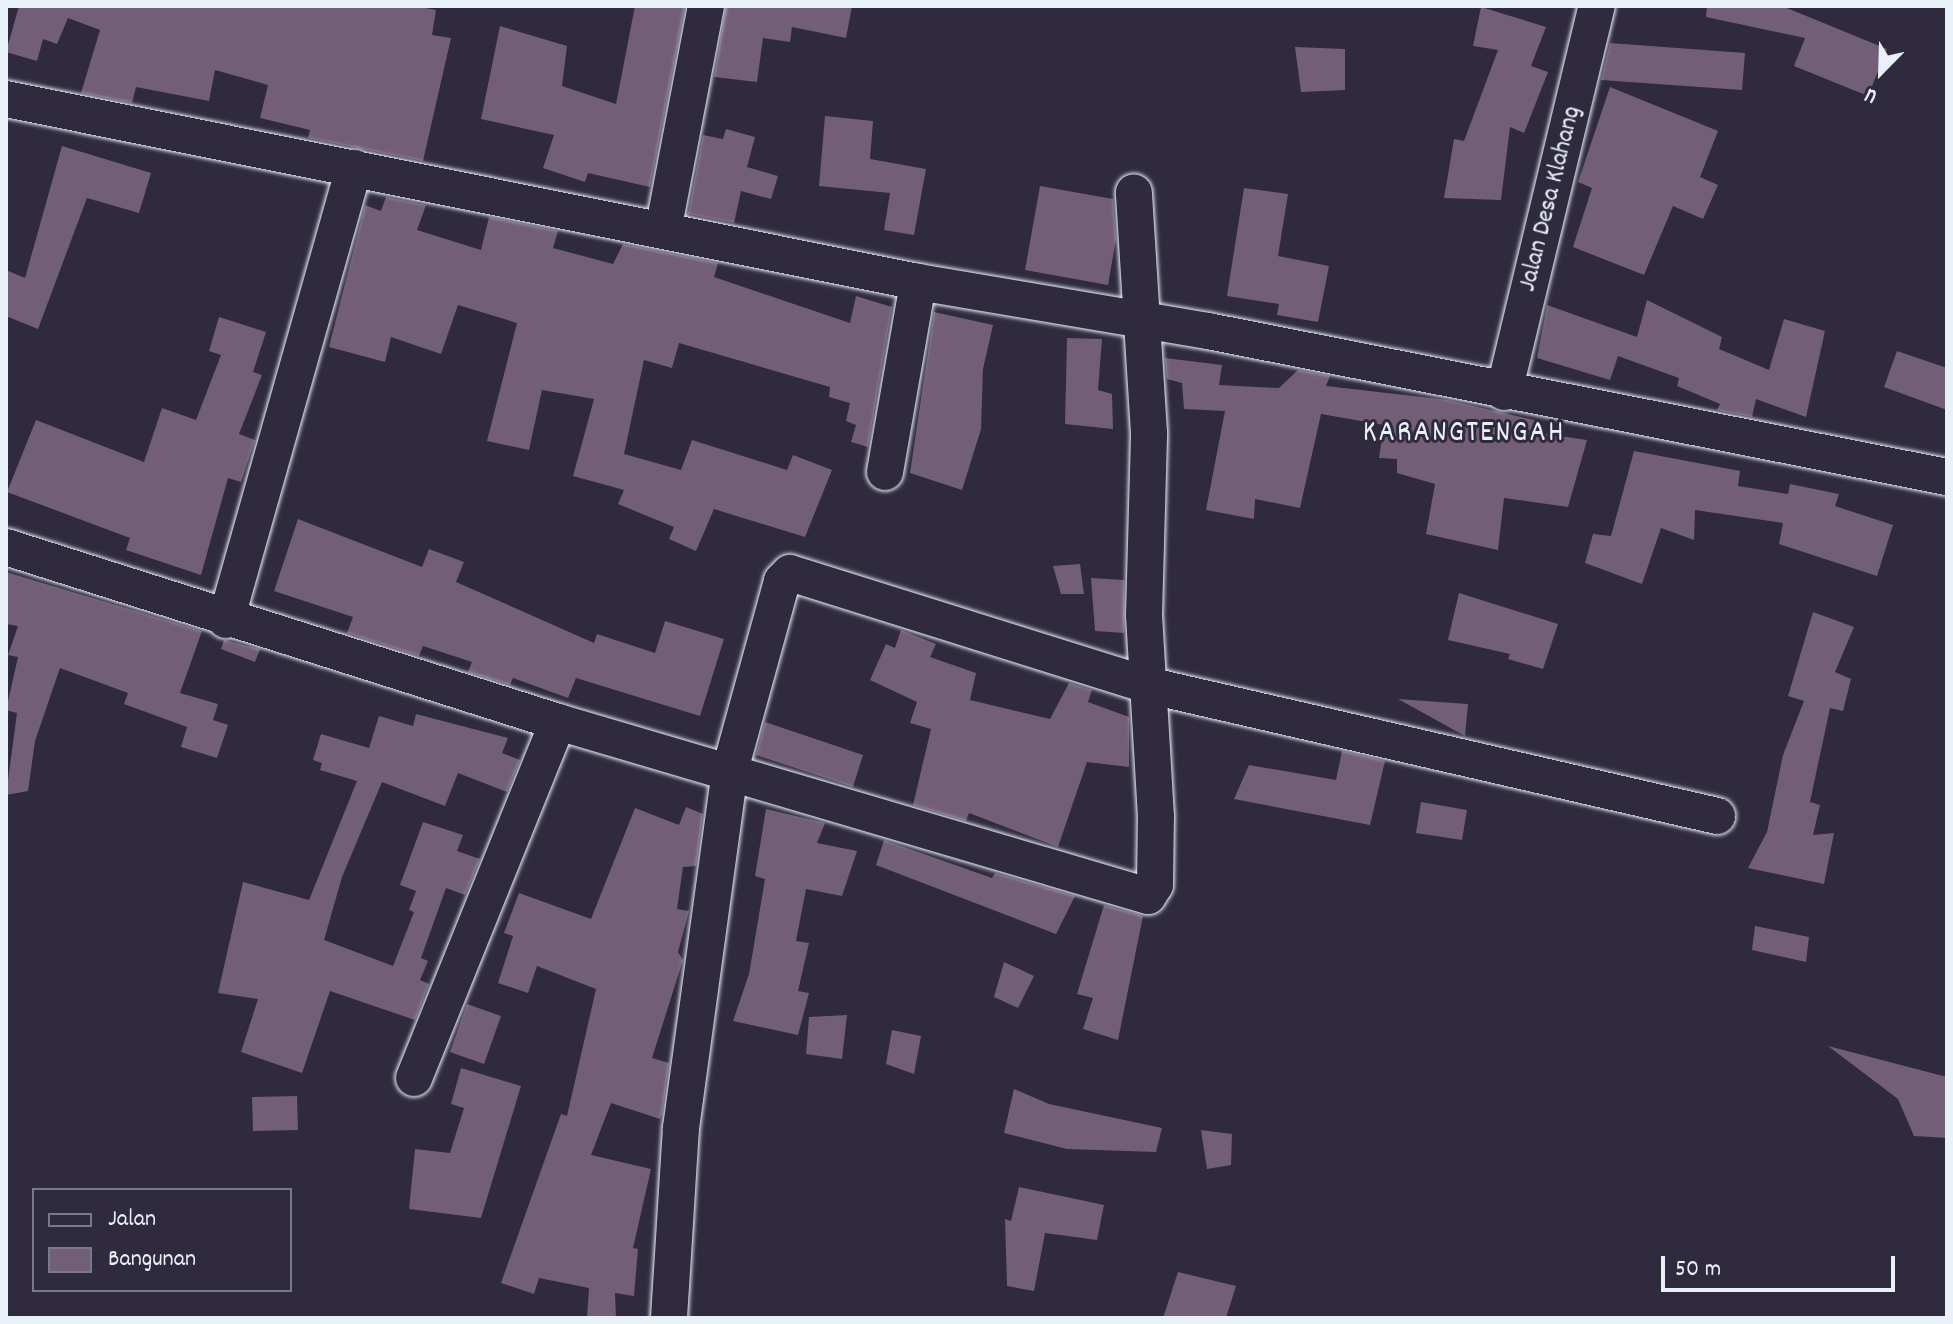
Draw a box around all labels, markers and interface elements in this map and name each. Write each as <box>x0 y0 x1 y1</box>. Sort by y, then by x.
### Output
north arrow <box>1841 32 1921 112</box>
text: U <box>1860 78 1882 111</box>
street label: Jalan Desa Klahang <box>1513 103 1589 295</box>
district label: KARANGTENGAH <box>1363 417 1565 453</box>
legend <box>32 1188 292 1292</box>
text: Jalan <box>108 1203 156 1237</box>
scale bar <box>1665 1240 1899 1290</box>
text: Bangunan <box>108 1243 196 1277</box>
text: 50 m <box>1675 1253 1721 1287</box>

